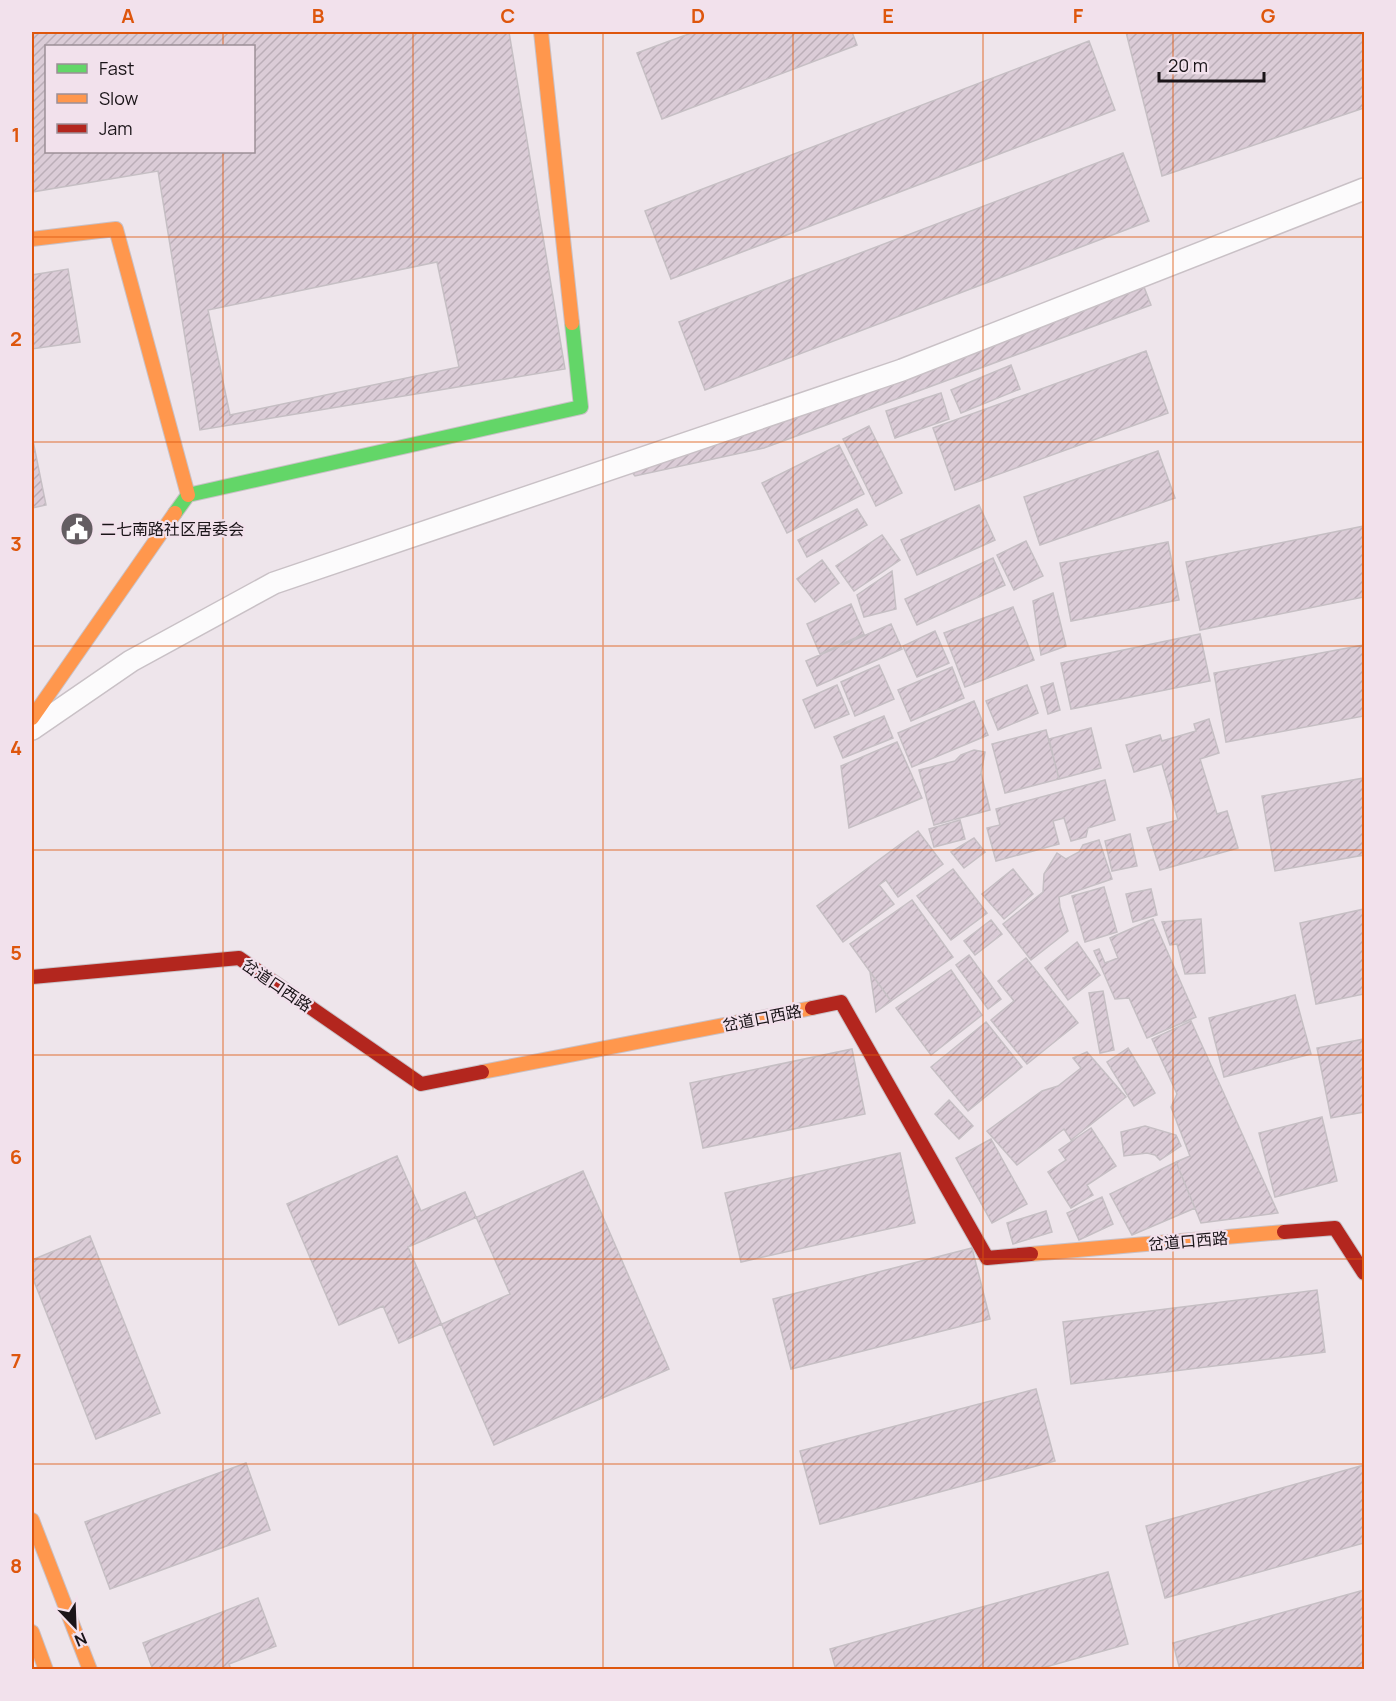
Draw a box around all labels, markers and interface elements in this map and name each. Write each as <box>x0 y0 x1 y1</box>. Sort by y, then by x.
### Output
text: A <box>121 2 135 29</box>
text: B <box>312 2 325 29</box>
text: C <box>501 2 515 29</box>
text: D <box>691 2 705 29</box>
text: E <box>882 2 894 29</box>
text: F <box>1073 2 1084 29</box>
text: G <box>1261 2 1276 29</box>
legend <box>45 45 255 153</box>
scale bar <box>1159 45 1264 83</box>
text: 20 m <box>1168 53 1208 77</box>
text: Fast <box>99 56 134 80</box>
text: Slow <box>99 86 139 110</box>
text: Jam <box>99 116 133 140</box>
text: 1 <box>12 121 20 148</box>
text: 2 <box>10 325 22 352</box>
public building icon: 二七南路社区居委会 <box>59 511 95 547</box>
place label: 二七南路社区居委会 <box>100 518 244 540</box>
text: 3 <box>10 530 22 557</box>
text: 4 <box>10 734 22 761</box>
text: 5 <box>10 939 22 966</box>
street label: 岔道口西路 <box>238 954 316 1016</box>
street label: 岔道口西路 <box>721 1000 803 1036</box>
text: 6 <box>10 1143 22 1170</box>
street label: 岔道口西路 <box>1147 1227 1229 1255</box>
text: 7 <box>11 1347 21 1374</box>
text: 8 <box>10 1552 22 1579</box>
north arrow <box>45 1596 105 1656</box>
text: N <box>71 1627 90 1652</box>

